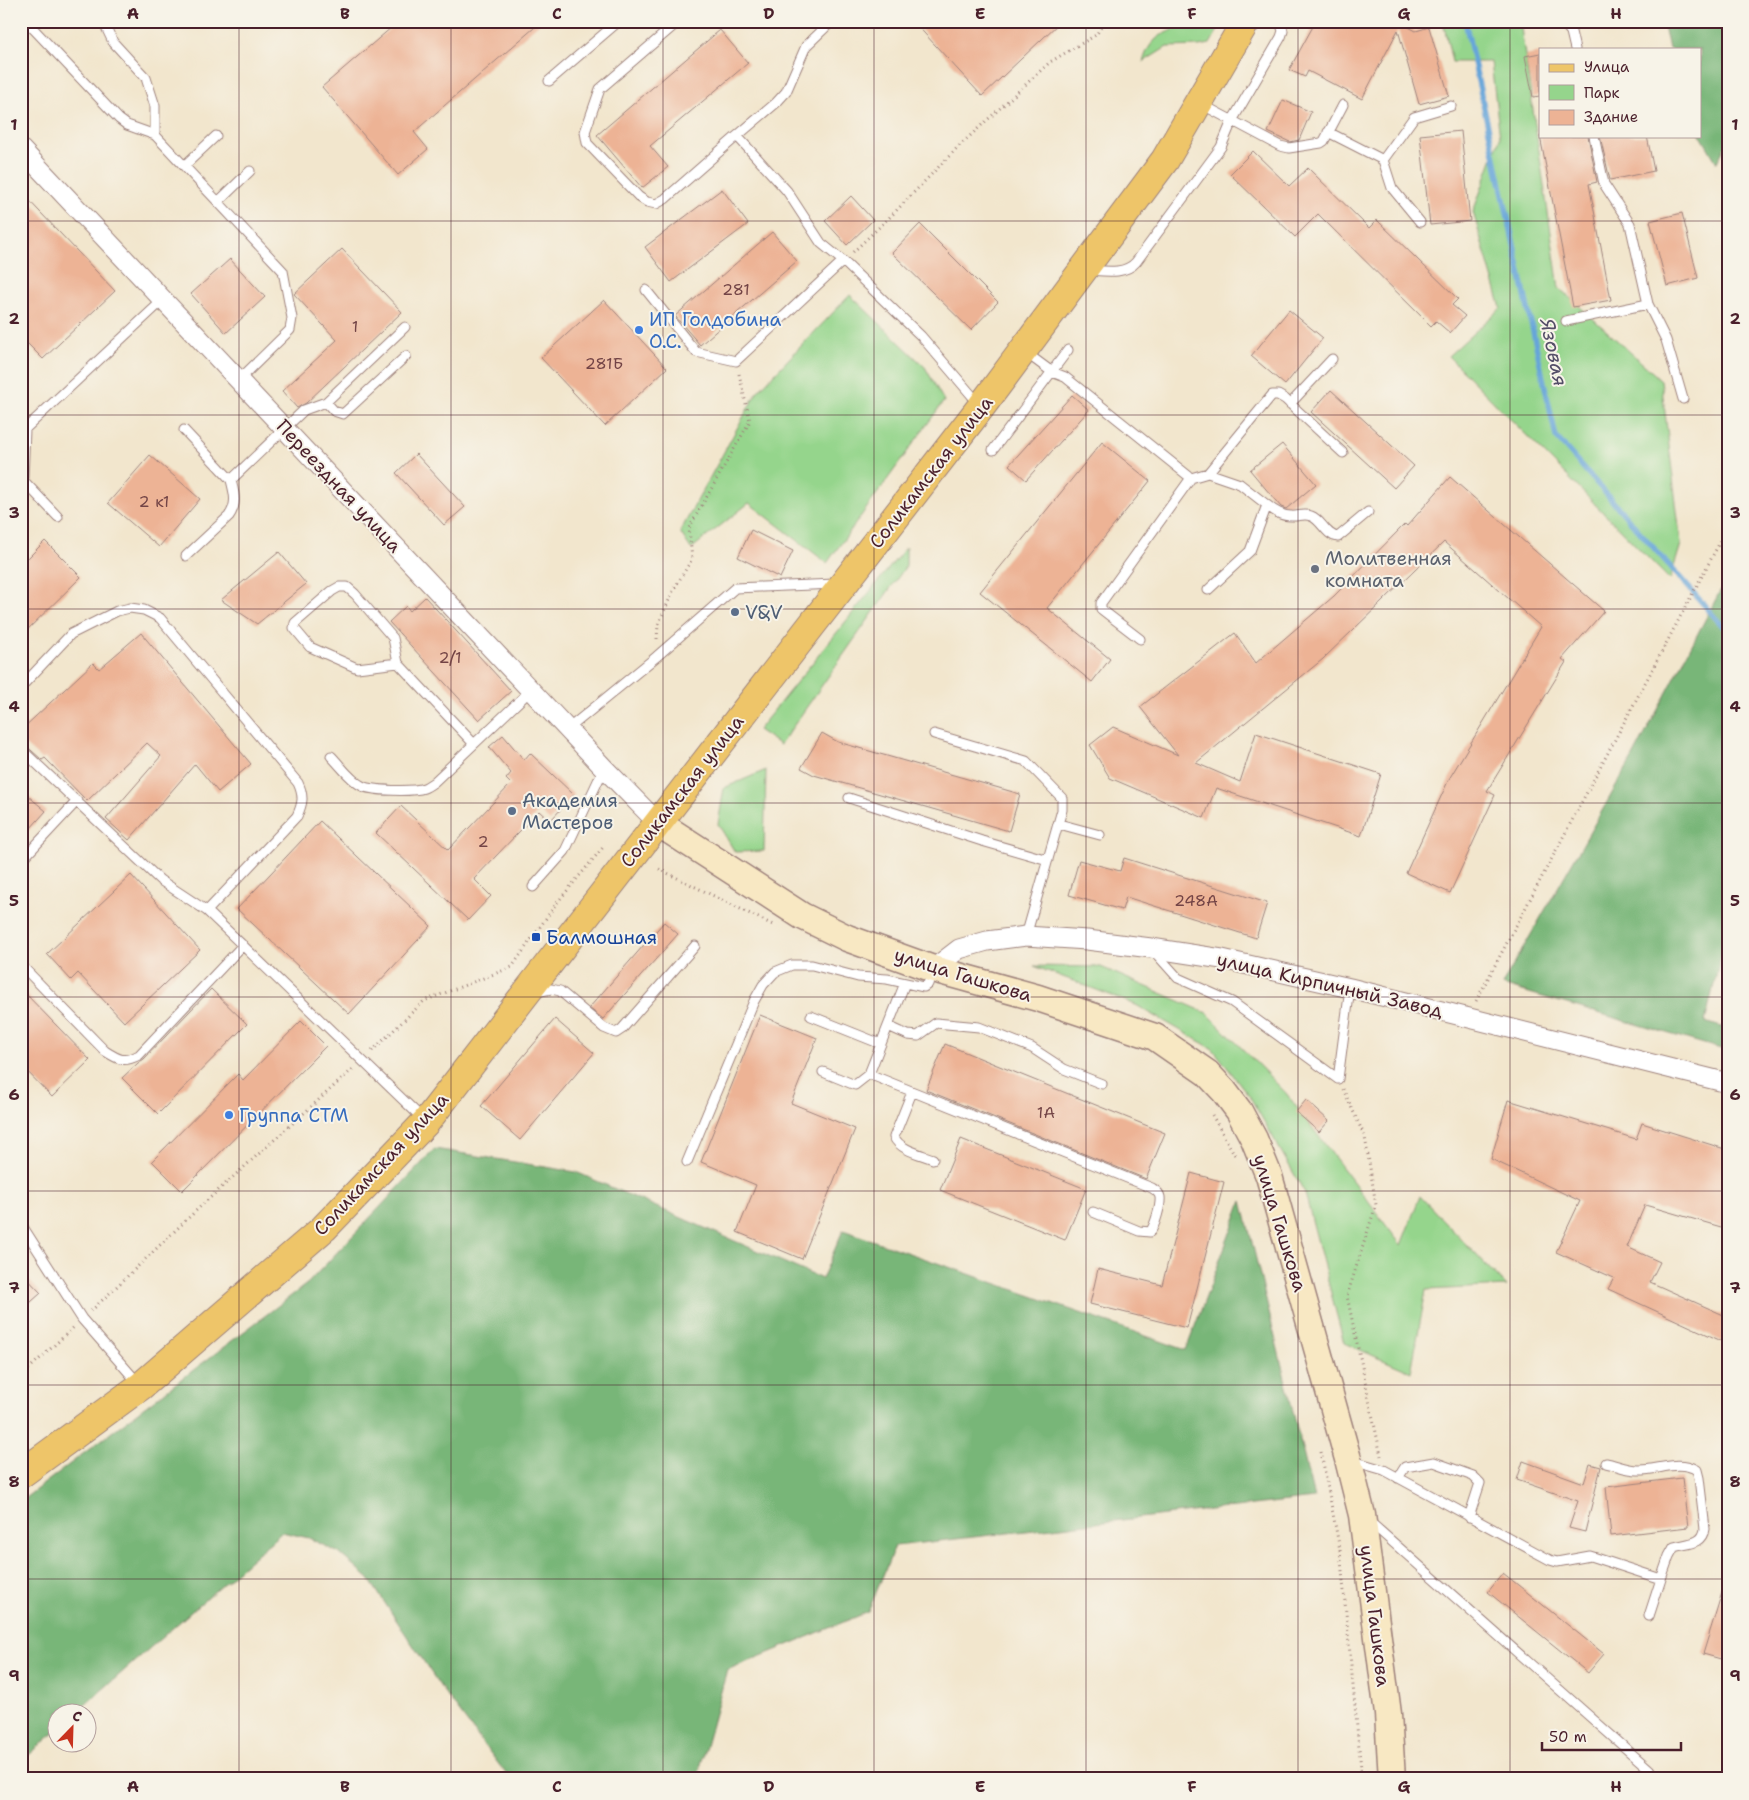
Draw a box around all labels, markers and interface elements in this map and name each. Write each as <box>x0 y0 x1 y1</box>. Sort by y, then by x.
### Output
text: A <box>127 3 139 24</box>
text: B <box>340 3 350 24</box>
text: C <box>552 3 562 24</box>
text: D <box>763 3 775 24</box>
text: E <box>975 3 985 24</box>
text: F <box>1187 3 1197 24</box>
text: G <box>1398 3 1411 24</box>
text: H <box>1610 3 1622 24</box>
legend <box>1539 48 1702 138</box>
text: Улица <box>1584 57 1630 77</box>
text: Парк <box>1584 83 1620 103</box>
text: Здание <box>1584 107 1638 127</box>
text: 1 <box>10 114 18 135</box>
text: 1 <box>1731 114 1739 135</box>
house number: 281 <box>722 279 750 300</box>
place label: ИП Голдобина О.С. <box>649 307 782 354</box>
text: 2 <box>8 308 20 329</box>
text: 2 <box>1729 308 1741 329</box>
water label: Язовая <box>1534 315 1574 388</box>
house number: 1 <box>352 316 358 337</box>
marker: ИП Голдобина О.С. <box>633 324 645 336</box>
house number: 281Б <box>585 353 623 374</box>
street label: Соликамская улица <box>864 391 999 553</box>
street label: Переездная улица <box>271 414 407 558</box>
house number: 2 к1 <box>139 491 169 512</box>
text: 3 <box>8 502 20 523</box>
text: 3 <box>1729 502 1741 523</box>
place label: Молитвенная комната <box>1325 546 1452 593</box>
marker: Молитвенная комната <box>1309 563 1321 575</box>
place label: V&V <box>745 600 783 625</box>
marker: V&V <box>729 606 741 618</box>
house number: 2/1 <box>438 647 462 668</box>
text: 4 <box>8 696 20 717</box>
text: 4 <box>1729 696 1741 717</box>
street label: Соликамская улица <box>615 710 750 872</box>
place label: Академия Мастеров <box>522 788 618 835</box>
marker: Академия Мастеров <box>506 805 518 817</box>
house number: 2 <box>477 831 489 852</box>
text: 5 <box>9 890 19 911</box>
house number: 248А <box>1174 890 1218 911</box>
text: 5 <box>1730 890 1740 911</box>
place label: Балмошная <box>546 925 657 950</box>
marker: Балмошная <box>530 931 542 943</box>
street label: улица Гашкова <box>891 942 1035 1008</box>
street label: улица Кирпичный Завод <box>1214 947 1446 1023</box>
text: 6 <box>8 1084 20 1105</box>
text: 6 <box>1729 1084 1741 1105</box>
street label: Соликамская улица <box>308 1087 454 1241</box>
house number: 1А <box>1037 1102 1055 1123</box>
place label: Группа СТМ <box>239 1103 349 1128</box>
marker: Группа СТМ <box>223 1109 235 1121</box>
street label: улица Гашкова <box>1247 1151 1313 1295</box>
text: 7 <box>8 1277 20 1298</box>
text: 7 <box>1729 1277 1741 1298</box>
text: 8 <box>8 1471 20 1492</box>
text: 8 <box>1729 1471 1741 1492</box>
street label: улица Гашкова <box>1354 1544 1396 1688</box>
text: 9 <box>8 1665 20 1686</box>
text: 9 <box>1729 1665 1741 1686</box>
north arrow <box>48 1702 98 1752</box>
text: С <box>70 1706 85 1726</box>
scale bar <box>1542 1720 1680 1752</box>
text: 50 m <box>1549 1727 1587 1747</box>
text: A <box>127 1776 139 1797</box>
text: B <box>340 1776 350 1797</box>
text: C <box>552 1776 562 1797</box>
text: D <box>763 1776 775 1797</box>
text: E <box>975 1776 985 1797</box>
text: F <box>1187 1776 1197 1797</box>
text: G <box>1398 1776 1411 1797</box>
text: H <box>1610 1776 1622 1797</box>

